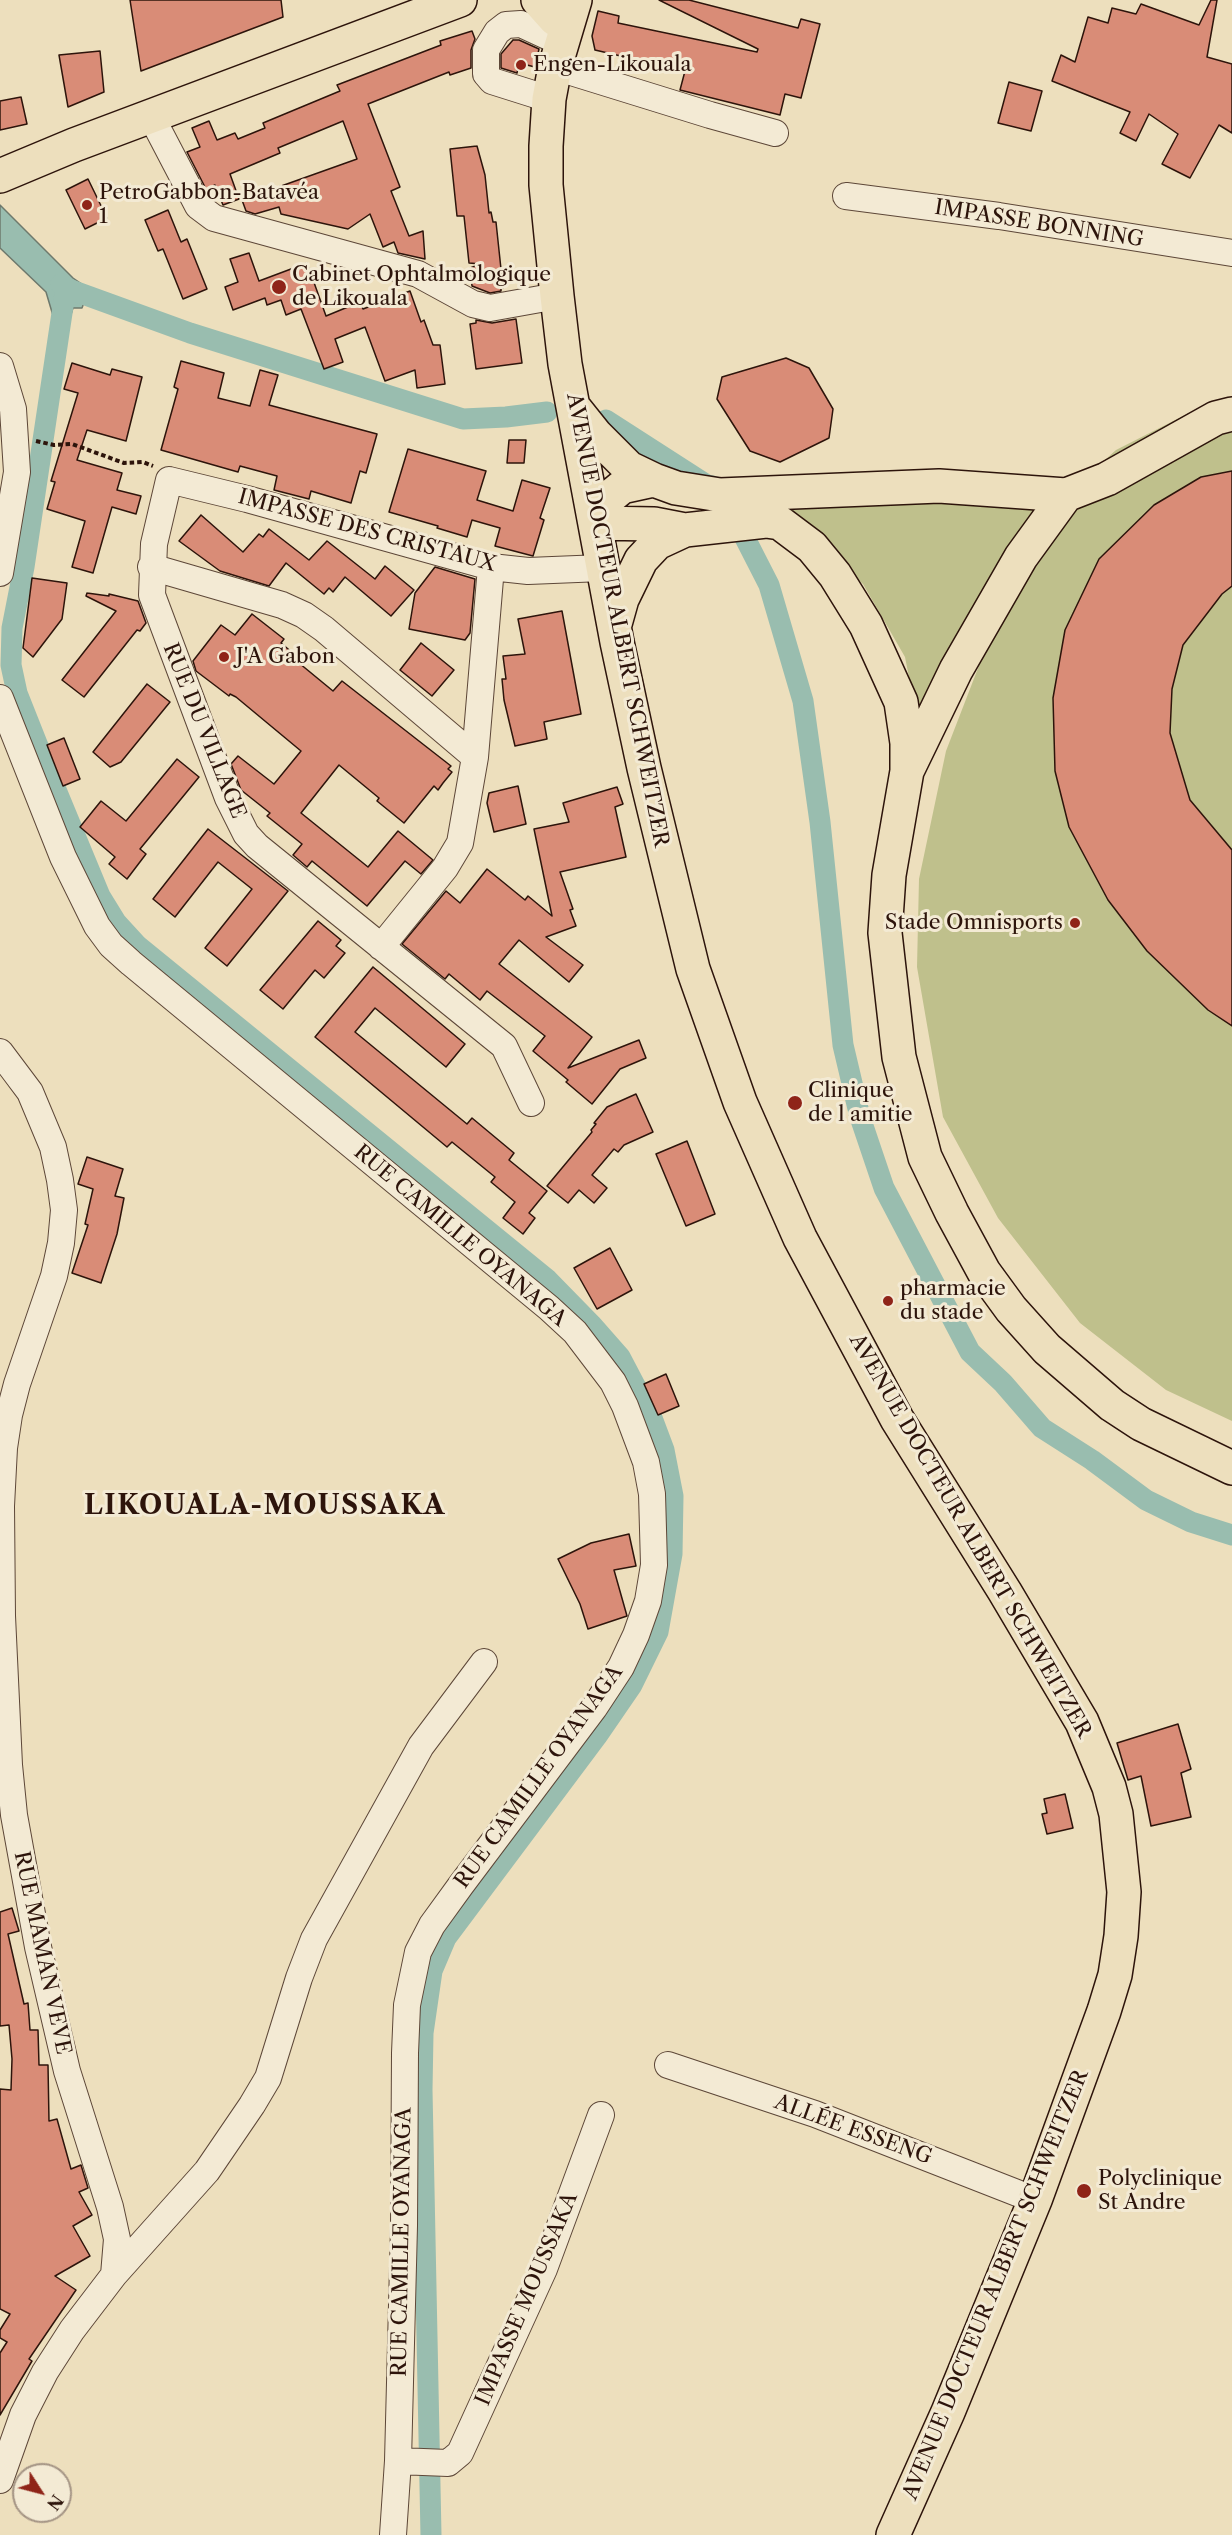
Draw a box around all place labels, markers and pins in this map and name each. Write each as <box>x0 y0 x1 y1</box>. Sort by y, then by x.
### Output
place label: Engen-Likouala <box>533 52 692 78</box>
marker: Engen-Likouala <box>514 58 528 72</box>
place label: PetroGabbon-Batavéa 1 <box>99 180 319 230</box>
marker: PetroGabbon-Batavéa 1 <box>80 198 94 212</box>
place label: Cabinet Ophtalmologique de Likouala <box>292 262 551 312</box>
marker: Cabinet Ophtalmologique de Likouala <box>270 278 288 296</box>
place label: J'A Gabon <box>236 644 335 670</box>
marker: J'A Gabon <box>217 650 231 664</box>
place label: Stade Omnisports <box>885 910 1063 936</box>
marker: Stade Omnisports <box>1068 916 1082 930</box>
place label: Clinique de l amitie <box>808 1078 913 1128</box>
marker: Clinique de l amitie <box>786 1094 804 1112</box>
place label: pharmacie du stade <box>900 1276 1006 1326</box>
marker: pharmacie du stade <box>881 1294 895 1308</box>
place label: Polyclinique St Andre <box>1098 2166 1222 2216</box>
marker: Polyclinique St Andre <box>1075 2182 1093 2200</box>

